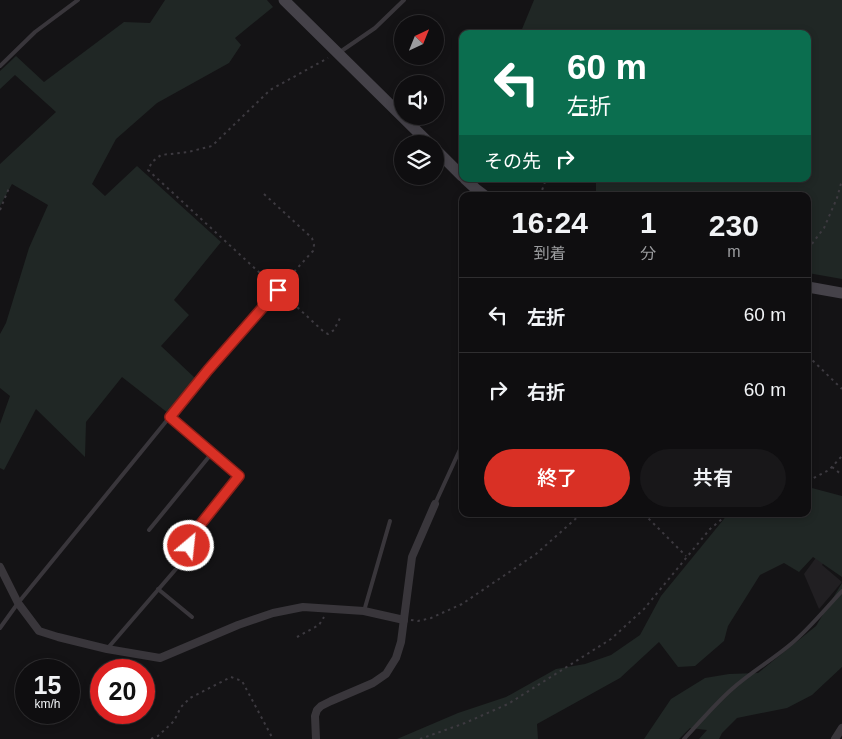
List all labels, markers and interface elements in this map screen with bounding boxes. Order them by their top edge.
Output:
north arrow [394,15,444,65]
map controls [394,15,444,185]
text: 60 m [567,47,647,86]
icon: left [484,50,549,115]
button: sound [394,75,444,125]
text: 左折 [567,94,611,119]
button: layers [394,135,444,185]
icon: right [551,145,579,173]
text: その先 [484,151,541,172]
text: 16:24 [511,206,588,239]
text: 1 [640,206,657,239]
text: 230 [709,209,759,242]
text: m [727,243,740,260]
text: 到着 [533,245,566,262]
text: 分 [640,245,656,262]
pin [257,269,299,311]
icon: arrive [264,276,292,304]
icon: left [484,301,512,329]
text: 60 m [744,304,786,325]
text: 左折 [527,307,565,328]
icon: right [484,376,512,404]
text: 60 m [744,379,786,400]
text: 右折 [527,382,565,403]
button: 終了 [484,449,630,507]
button: 共有 [640,449,786,507]
position arrow [162,519,214,571]
speed limit sign: 20 [90,659,155,724]
text: 15 [34,671,61,699]
text: km/h [34,697,61,711]

